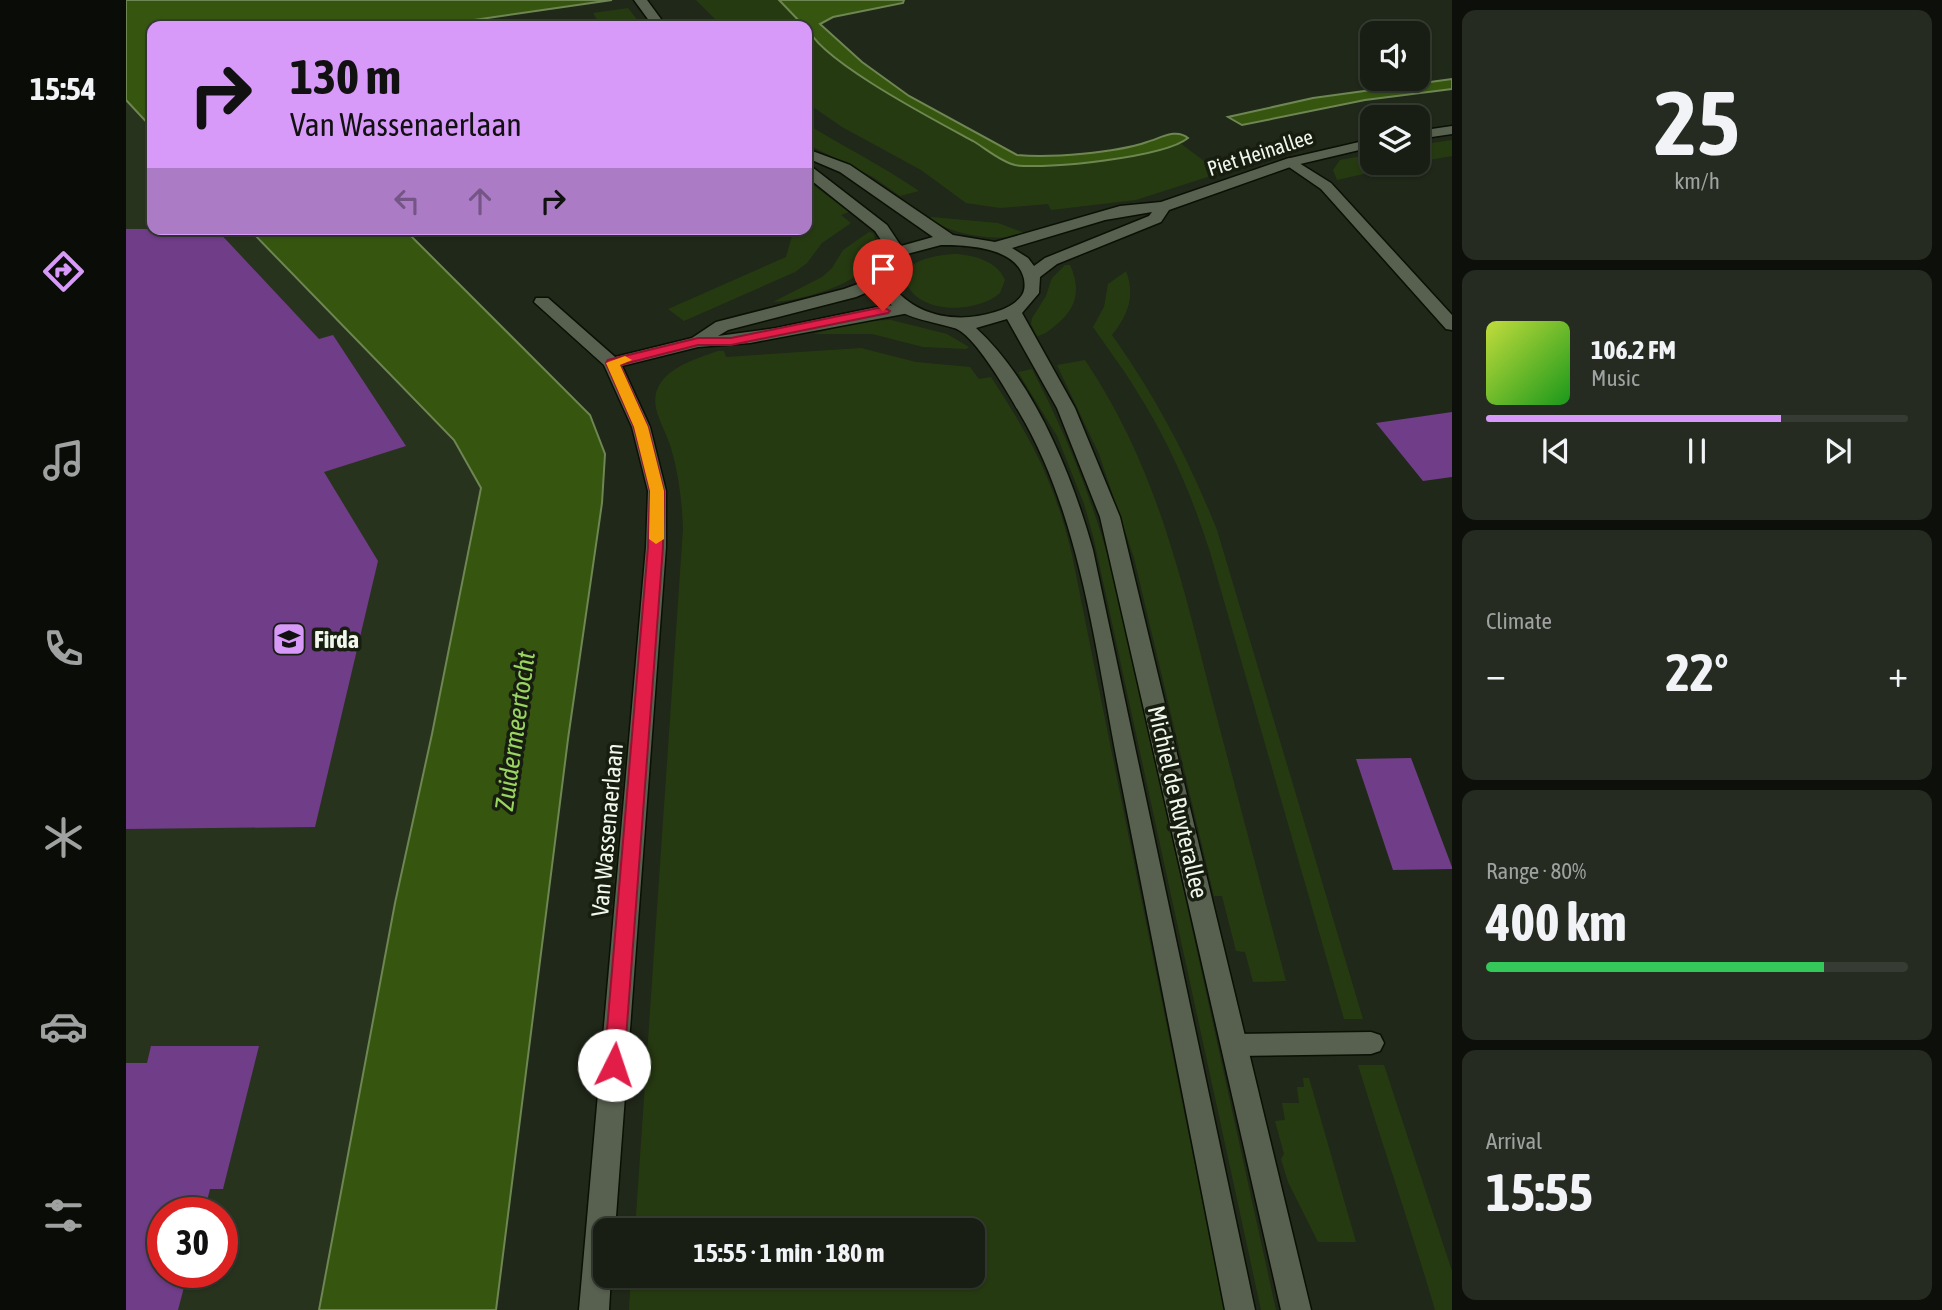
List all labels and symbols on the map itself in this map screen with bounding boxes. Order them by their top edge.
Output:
street label: Piet Heinallee [1204,124,1316,180]
pin [853,239,913,311]
school or university icon: Firda [270,620,308,658]
place label: Firda [314,626,359,653]
water label: Zuidermeertocht [489,649,541,813]
street label: Michiel de Ruyterallee [1143,703,1213,901]
street label: Van Wassenaerlaan [586,742,628,918]
position arrow [577,1028,651,1102]
speed limit sign: 30 [147,1197,238,1288]

